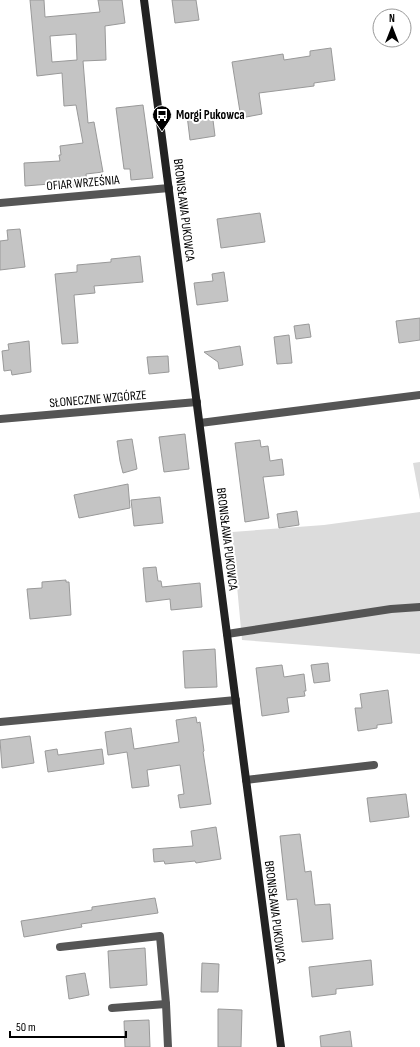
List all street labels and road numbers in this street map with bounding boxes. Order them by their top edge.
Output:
street label: BRONISŁAWA PUKOWCA [170,158,198,263]
street label: OFIAR WRZEŚNIA [46,172,121,194]
street label: SŁONECZNE WZGÓRZE [49,387,147,411]
street label: BRONISŁAWA PUKOWCA [213,487,241,592]
street label: BRONISŁAWA PUKOWCA [261,860,289,965]

